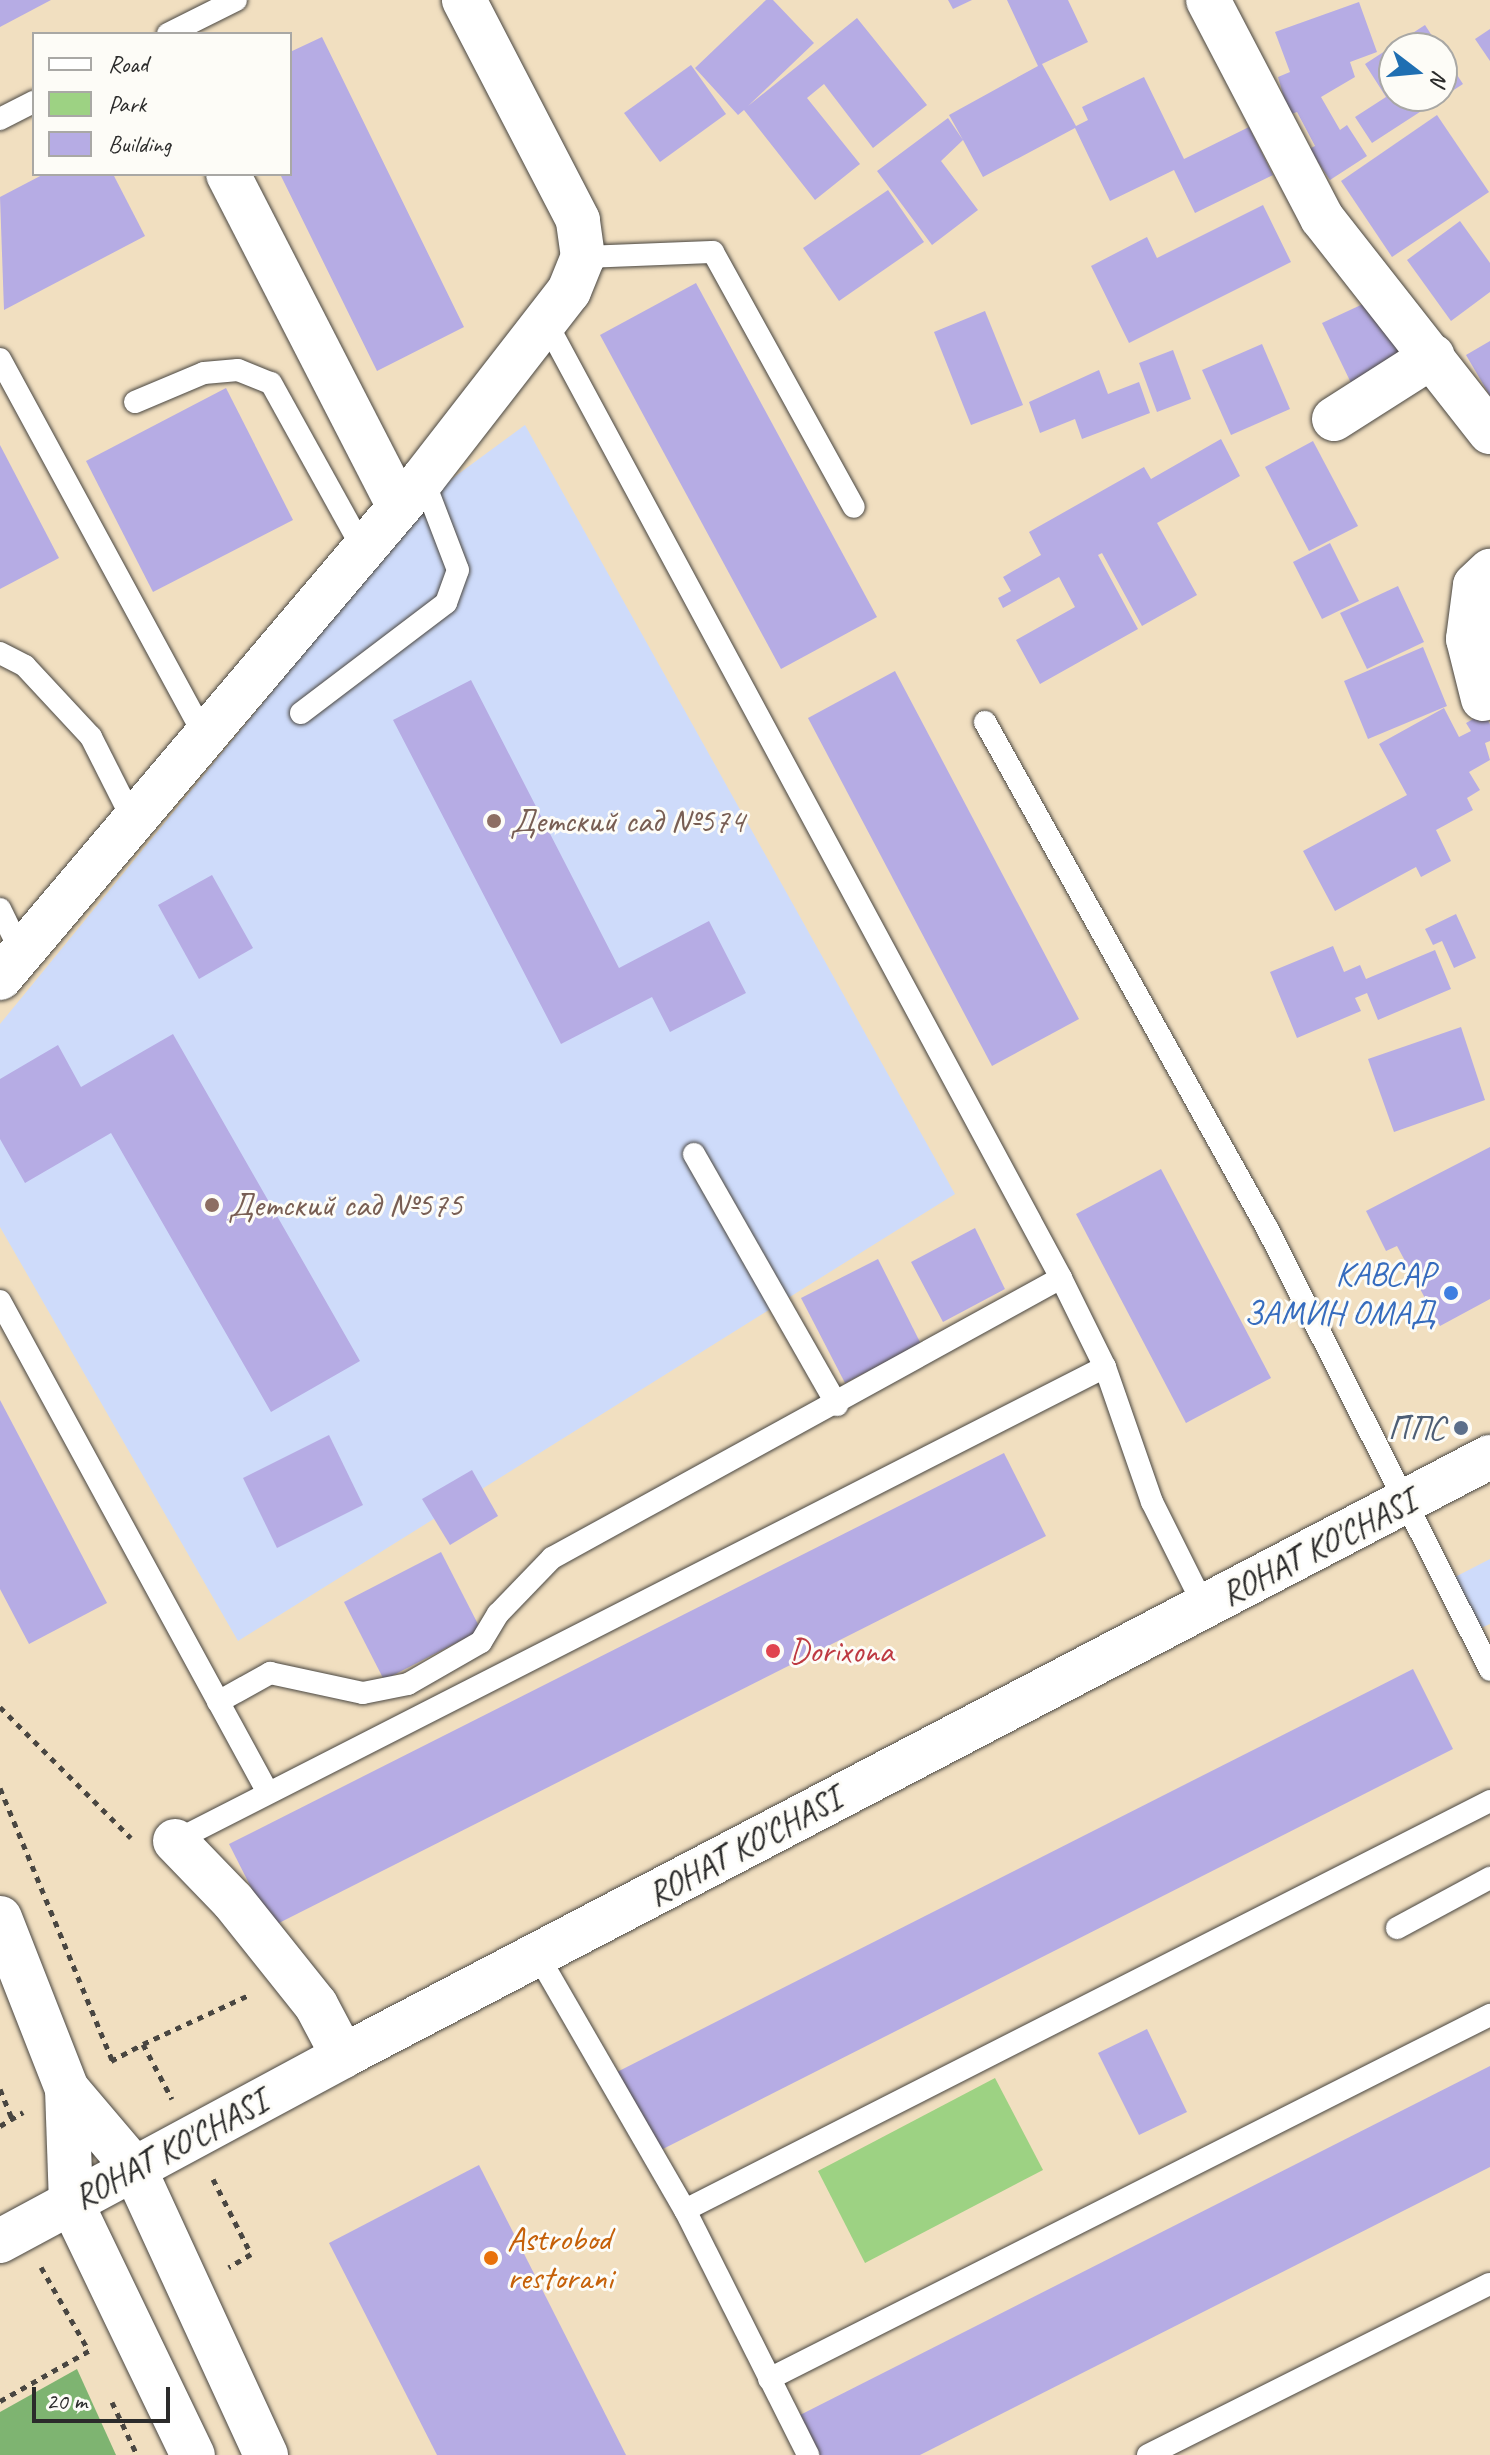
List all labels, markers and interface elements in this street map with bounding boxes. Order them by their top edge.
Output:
legend [32,32,292,176]
north arrow [1378,32,1458,112]
text: Road [108,49,148,79]
text: N [1424,68,1454,88]
text: Park [108,89,146,119]
text: Building [108,129,171,159]
place label: Детский сад №574 [510,801,745,841]
marker: Детский сад №574 [485,812,503,830]
place label: Детский сад №575 [228,1185,463,1225]
marker: Детский сад №575 [203,1196,221,1214]
place label: КАВСАР ЗАМИН ОМАД [1244,1253,1435,1332]
marker: КАВСАР ЗАМИН ОМАД [1442,1284,1460,1302]
place label: ППС [1388,1408,1445,1448]
marker: ППС [1452,1419,1470,1437]
street label: ROHAT KO'CHASI [1214,1480,1422,1614]
place label: Dorixona [789,1631,893,1671]
marker: Dorixona [764,1642,782,1660]
street label: ROHAT KO'CHASI [640,1778,848,1914]
street label: ROHAT KO'CHASI [66,2081,274,2217]
place label: Astrobod restorani [507,2218,613,2298]
marker: Astrobod restorani [482,2249,500,2267]
scale bar [36,2371,174,2421]
text: 20 m [46,2386,87,2416]

